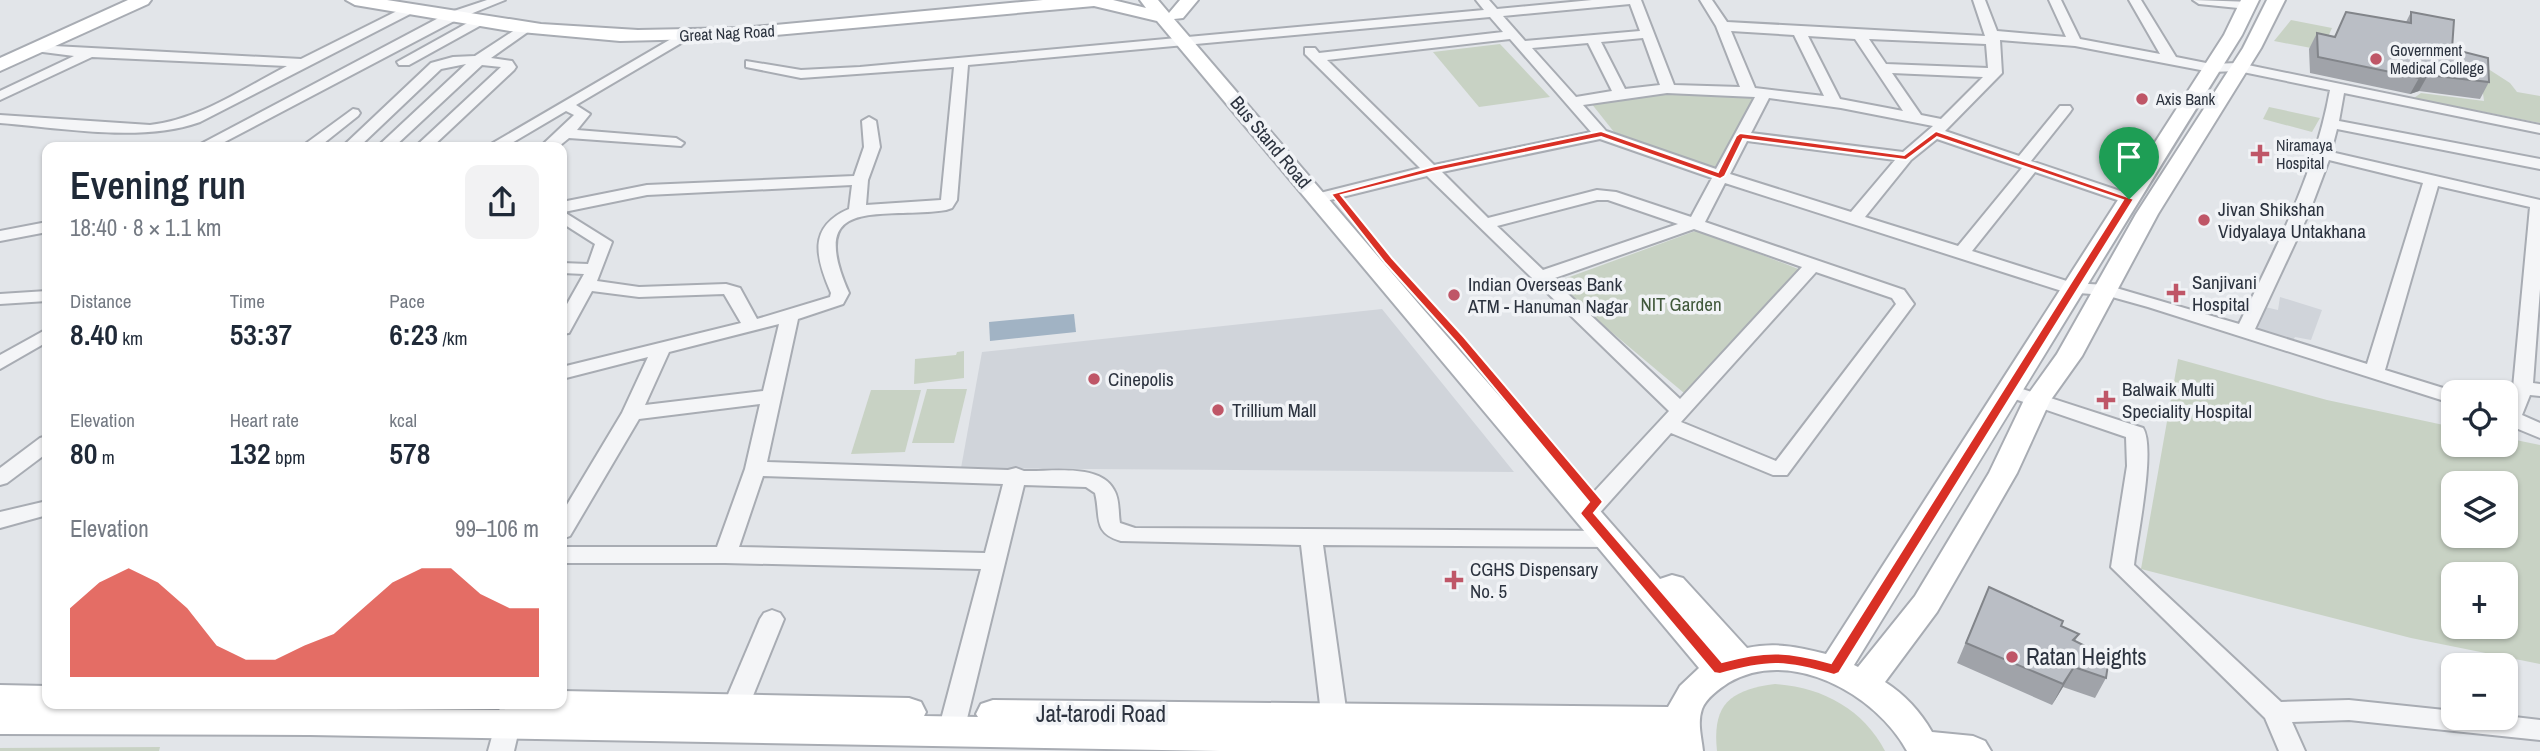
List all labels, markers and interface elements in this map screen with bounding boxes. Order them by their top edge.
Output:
street label: Great Nag Road [679,20,775,46]
place label: Government Medical College [2390,39,2484,79]
marker: Government Medical College [2368,51,2384,67]
place label: Axis Bank [2155,88,2216,110]
street label: Bus Stand Road [1225,90,1317,194]
marker: Axis Bank [2134,91,2150,107]
pin [2099,127,2159,199]
place label: Niramaya Hospital [2276,134,2334,174]
icon: arrive [2110,138,2148,176]
marker: Niramaya Hospital [2250,144,2270,164]
text: Evening run [70,160,246,211]
button: share [465,165,539,239]
place label: Jivan Shikshan Vidyalaya Untakhana [2218,196,2366,244]
text: 18:40 · 8 × 1.1 km [70,212,222,243]
marker: Jivan Shikshan Vidyalaya Untakhana [2196,212,2212,228]
place label: Sanjivani Hospital [2192,269,2257,317]
place label: Indian Overseas Bank ATM - Hanuman Nagar [1467,271,1629,319]
marker: Sanjivani Hospital [2166,283,2186,303]
marker: Indian Overseas Bank ATM - Hanuman Nagar [1446,287,1462,303]
text: Distance [70,288,131,314]
text: Time [230,288,265,314]
text: Pace [389,288,425,314]
park label: NIT Garden [1640,291,1722,317]
text: 8.40 [70,314,118,354]
text: 53:37 [230,314,292,354]
text: 6:23 [389,314,438,354]
text: km [118,325,143,351]
text: /km [438,325,468,351]
place label: Cinepolis [1108,366,1174,392]
marker: Cinepolis [1086,371,1102,387]
place label: Balwaik Multi Speciality Hospital [2122,376,2252,424]
map controls [2441,380,2518,730]
button: locate [2441,380,2518,457]
marker: Balwaik Multi Speciality Hospital [2096,390,2116,410]
place label: Trillium Mall [1232,397,1316,423]
marker: Trillium Mall [1210,402,1226,418]
text: Elevation [70,407,135,433]
text: Heart rate [230,407,299,433]
text: kcal [389,407,417,433]
text: 80 [70,433,97,473]
text: 132 [230,433,271,473]
text: 578 [389,433,430,473]
text: m [97,444,115,470]
text: bpm [271,444,305,470]
button: layers [2441,471,2518,548]
text: Elevation [70,513,149,544]
text: 99–106 m [455,513,539,544]
place label: CGHS Dispensary No. 5 [1470,556,1598,604]
button: + [2441,562,2518,639]
marker: CGHS Dispensary No. 5 [1444,570,1464,590]
place label: Ratan Heights [2026,641,2147,672]
marker: Ratan Heights [2004,649,2020,665]
button: − [2441,653,2518,730]
street label: Jat-tarodi Road [1036,698,1166,729]

